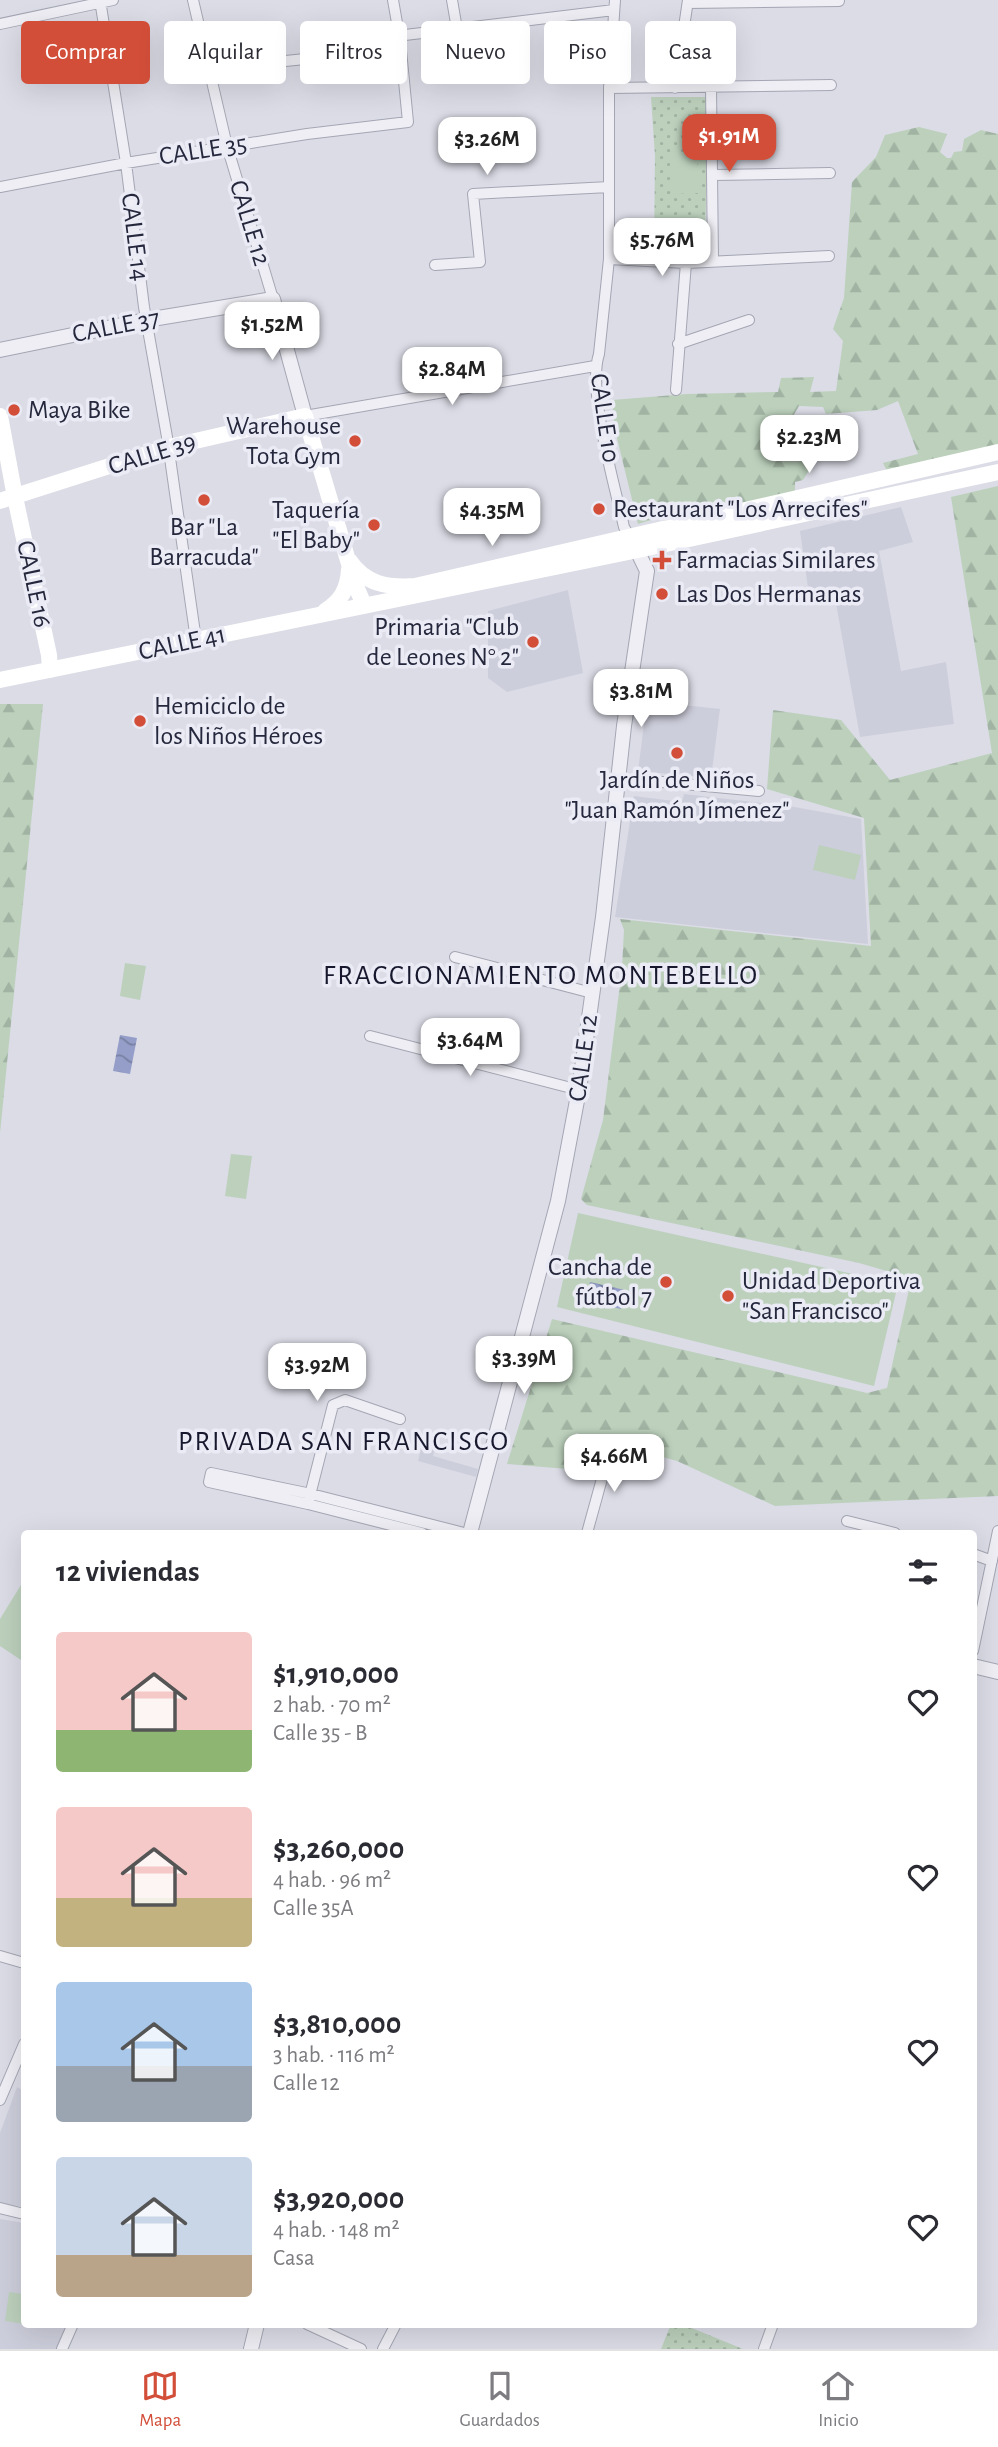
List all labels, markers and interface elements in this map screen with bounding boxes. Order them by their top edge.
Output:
chip: Comprar [21,21,150,84]
chip: Alquilar [164,21,286,84]
chip: Filtros [300,21,407,84]
chip: Nuevo [421,21,530,84]
chip: Piso [544,21,631,84]
chip: Casa [645,21,736,84]
pin: $1.91M [672,114,786,174]
pin: $3.26M [430,118,544,177]
text: $1.91M [698,125,760,148]
text: $3.26M [454,128,520,151]
street label: CALLE 35 [157,130,249,170]
street label: CALLE 12 [225,177,275,269]
street label: CALLE 14 [117,192,153,282]
pin: $5.76M [605,218,719,278]
text: $5.76M [630,229,694,252]
pin: $1.52M [215,302,329,362]
street label: CALLE 37 [70,305,162,347]
text: $1.52M [241,313,304,336]
pin: $2.84M [395,348,509,407]
text: $2.84M [418,358,486,381]
street label: CALLE 10 [586,372,624,464]
place label: Maya Bike [28,397,131,423]
marker: Maya Bike [6,402,22,418]
place label: Warehouse Tota Gym [226,413,341,469]
pin: $2.23M [752,416,866,475]
text: $2.23M [776,426,842,449]
street label: CALLE 39 [105,428,199,480]
marker: Warehouse Tota Gym [347,433,363,449]
pin: $4.35M [435,489,549,548]
marker: Bar "La Barracuda" [196,492,212,508]
place label: Restaurant "Los Arrecifes" [613,496,868,522]
place label: Taquería "El Baby" [272,497,360,553]
text: $4.35M [459,499,525,522]
marker: Restaurant "Los Arrecifes" [591,501,607,517]
place label: Bar "La Barracuda" [149,514,259,570]
marker: Taquería "El Baby" [366,517,382,533]
street label: CALLE 16 [12,538,56,630]
place label: Farmacias Similares [676,547,876,573]
marker: Farmacias Similares [654,552,670,568]
place label: Las Dos Hermanas [676,581,861,607]
marker: Las Dos Hermanas [654,586,670,602]
place label: Primaria "Club de Leones N° 2" [366,614,519,670]
street label: CALLE 41 [136,621,228,665]
marker: Primaria "Club de Leones N° 2" [525,634,541,650]
pin: $3.81M [584,670,698,729]
text: $3.81M [609,680,673,703]
place label: Hemiciclo de los Niños Héroes [154,693,323,749]
marker: Hemiciclo de los Niños Héroes [132,713,148,729]
marker: Jardín de Niños "Juan Ramón Jímenez" [669,745,685,761]
place label: Jardín de Niños "Juan Ramón Jímenez" [564,767,790,823]
district label: FRACCIONAMIENTO MONTEBELLO [323,962,759,990]
street label: CALLE 12 [564,1013,602,1103]
pin: $3.64M [413,1018,527,1078]
text: $3.64M [437,1029,503,1052]
place label: Cancha de fútbol 7 [548,1254,652,1310]
place label: Unidad Deportiva "San Francisco" [742,1268,921,1324]
marker: Cancha de fútbol 7 [658,1274,674,1290]
marker: Unidad Deportiva "San Francisco" [720,1288,736,1304]
pin: $3.39M [467,1336,581,1396]
pin: $3.92M [260,1344,374,1403]
text: $3.39M [492,1347,556,1370]
text: $3.92M [284,1354,350,1377]
district label: PRIVADA SAN FRANCISCO [178,1428,510,1456]
pin: $4.66M [557,1434,671,1494]
text: $4.66M [580,1445,648,1468]
icon: filters [904,1553,942,1591]
text: 12 viviendas [56,1557,200,1587]
text: $1,910,000 [273,1659,399,1689]
icon: home [112,1660,196,1744]
icon: heart [904,1683,942,1721]
text: 2 hab. · 70 m² [273,1694,391,1717]
text: Calle 35 - B [273,1722,367,1745]
text: $3,260,000 [273,1834,404,1864]
icon: home [112,1835,196,1919]
icon: heart [904,1858,942,1896]
text: 4 hab. · 96 m² [273,1869,391,1892]
text: Calle 35A [273,1897,354,1920]
text: $3,810,000 [273,2009,401,2039]
icon: home [112,2010,196,2094]
icon: heart [904,2033,942,2071]
text: 3 hab. · 116 m² [273,2044,395,2067]
text: Calle 12 [273,2072,340,2095]
text: $3,920,000 [273,2184,404,2214]
icon: home [112,2185,196,2269]
icon: heart [904,2208,942,2246]
text: 4 hab. · 148 m² [273,2219,399,2242]
text: Casa [273,2247,315,2270]
tab: Mapa [139,2367,181,2432]
tab: Guardados [460,2367,540,2432]
tab: Inicio [818,2367,859,2432]

